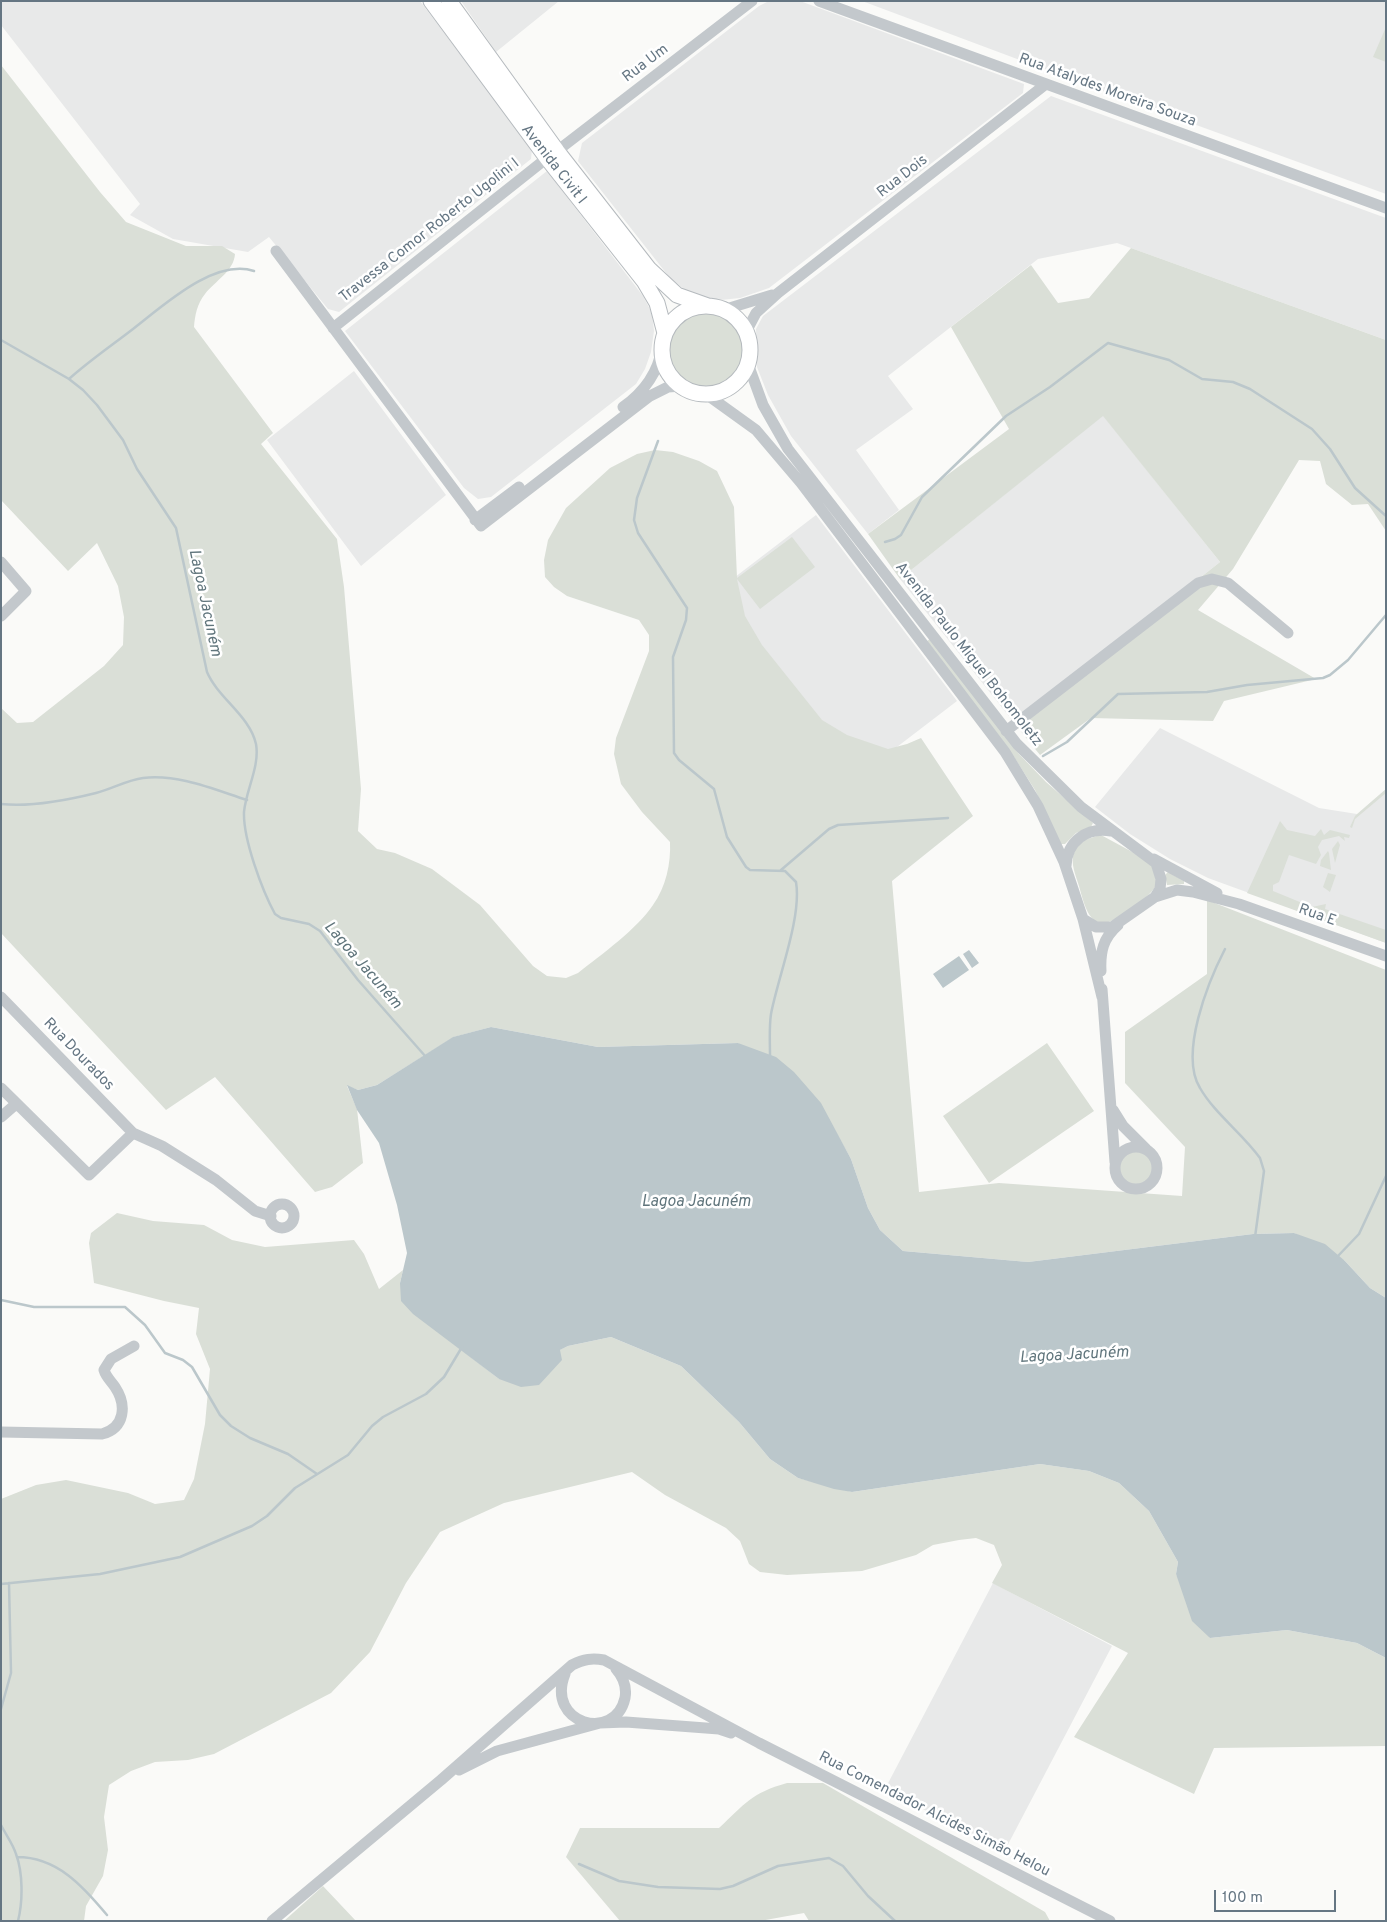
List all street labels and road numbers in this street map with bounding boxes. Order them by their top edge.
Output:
street label: Rua Um [620,41,672,87]
street label: Rua Atalydes Moreira Souza [1016,50,1198,132]
street label: Avenida Civit I [516,122,590,208]
street label: Rua Dois [874,152,932,202]
street label: Travessa Comor Roberto Ugolini I [336,155,524,307]
street label: Avenida Paulo Miguel Bohomoletz [891,559,1045,751]
street label: Rua E [1296,901,1338,931]
street label: Rua Dourados [39,1015,117,1095]
street label: Rua Comendador Alcides Simão Helou [815,1749,1053,1881]

